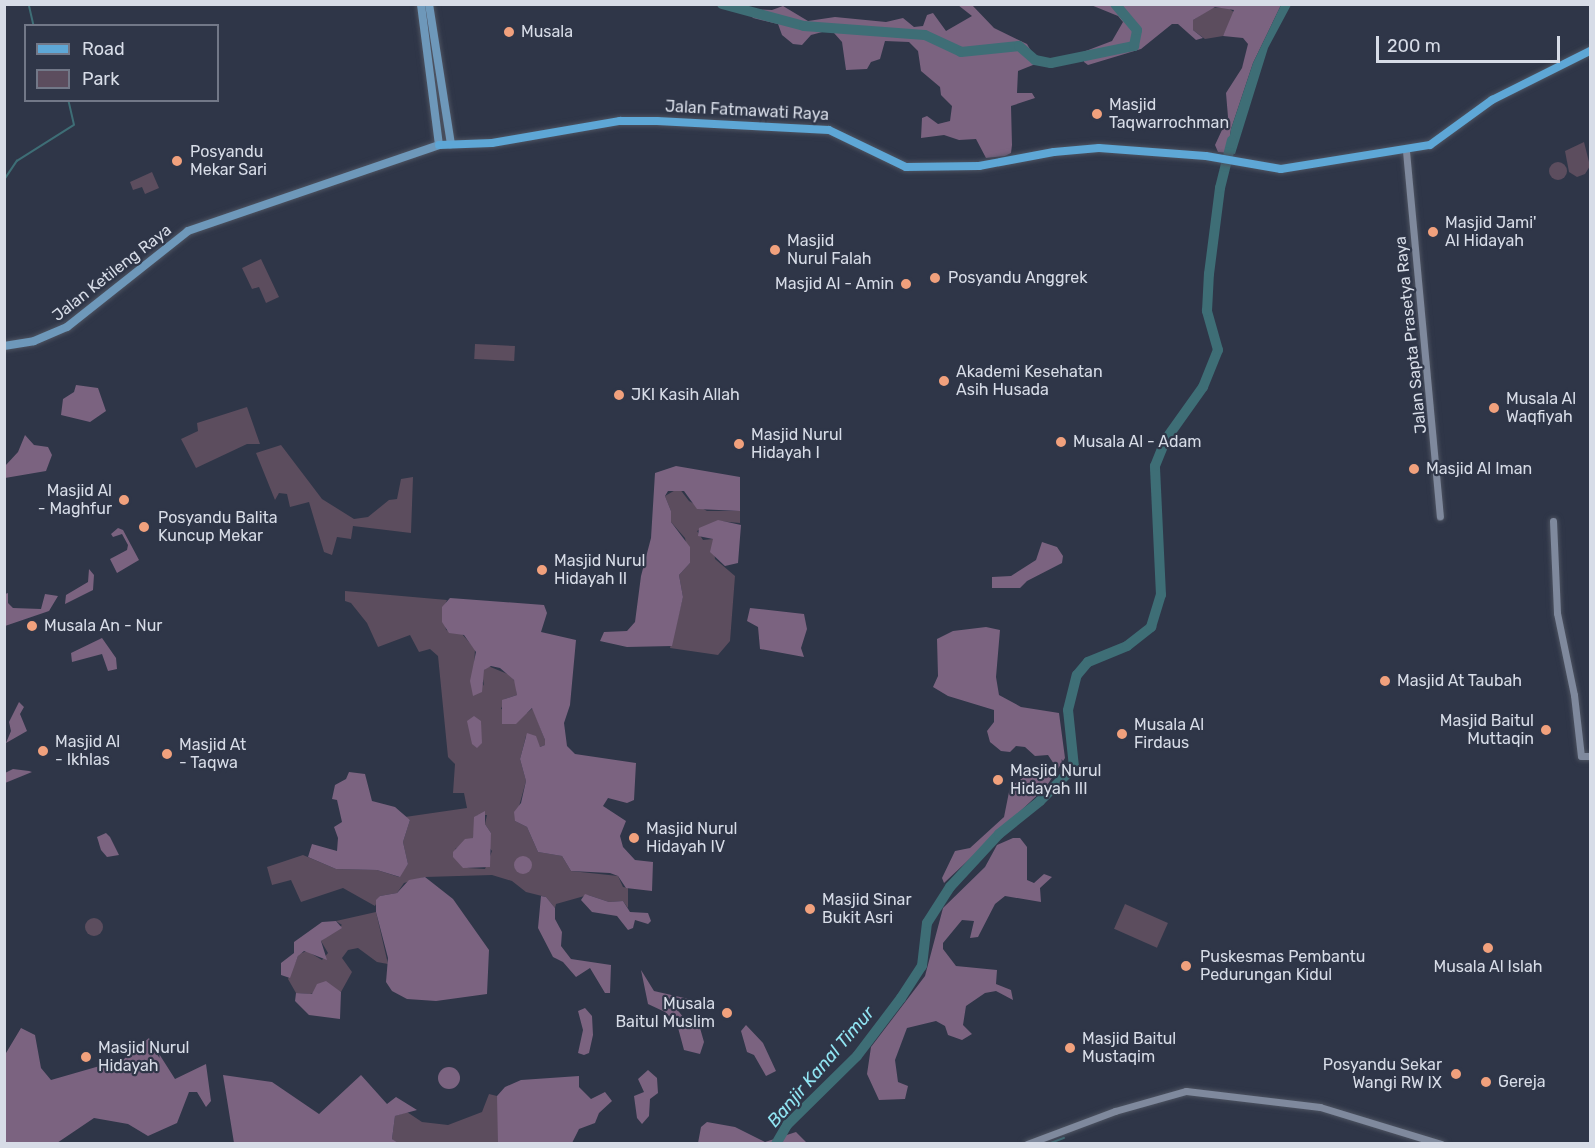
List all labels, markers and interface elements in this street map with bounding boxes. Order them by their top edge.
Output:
place label: Musala [521,22,573,42]
legend [24,24,219,102]
scale bar [1379,24,1564,62]
marker: Musala [502,25,516,39]
text: 200 m [1387,35,1441,57]
text: Road [82,38,125,60]
text: Park [82,68,119,90]
place label: Masjid Taqwarrochman [1109,95,1229,133]
street label: Jalan Fatmawati Raya [665,97,829,125]
marker: Masjid Taqwarrochman [1090,107,1104,121]
place label: Posyandu Mekar Sari [190,142,267,180]
marker: Posyandu Mekar Sari [168,152,186,170]
place label: Masjid Jami' Al Hidayah [1445,213,1537,251]
street label: Jalan Ketileng Raya [49,221,175,325]
marker: Masjid Jami' Al Hidayah [1426,225,1440,239]
place label: Masjid Nurul Falah [787,231,871,269]
street label: Jalan Sapta Prasetya Raya [1391,235,1431,435]
marker: Masjid Nurul Falah [768,243,782,257]
place label: Posyandu Anggrek [948,268,1088,288]
marker: Posyandu Anggrek [926,269,944,287]
place label: Masjid Al - Amin [774,274,894,294]
marker: Masjid Al - Amin [899,277,913,291]
place label: Akademi Kesehatan Asih Husada [956,362,1103,400]
marker: Akademi Kesehatan Asih Husada [937,374,951,388]
place label: JKI Kasih Allah [631,385,740,405]
marker: JKI Kasih Allah [612,388,626,402]
place label: Musala Al Waqfiyah [1506,389,1577,427]
marker: Musala Al Waqfiyah [1487,401,1501,415]
place label: Masjid Nurul Hidayah I [751,425,842,463]
place label: Musala Al - Adam [1073,432,1202,452]
marker: Musala Al - Adam [1054,435,1068,449]
marker: Masjid Nurul Hidayah I [732,437,746,451]
place label: Masjid Al Iman [1426,459,1533,479]
marker: Masjid Al Iman [1407,462,1421,476]
place label: Masjid Al - Maghfur [38,481,112,519]
marker: Masjid Al - Maghfur [117,493,131,507]
place label: Posyandu Balita Kuncup Mekar [158,508,278,546]
marker: Posyandu Balita Kuncup Mekar [135,518,153,536]
place label: Masjid Nurul Hidayah II [554,551,645,589]
marker: Masjid Nurul Hidayah II [535,563,549,577]
place label: Musala An - Nur [44,616,163,636]
marker: Musala An - Nur [25,619,39,633]
place label: Masjid At Taubah [1397,671,1523,691]
marker: Masjid At Taubah [1378,674,1392,688]
place label: Masjid Baitul Muttaqin [1440,711,1534,749]
place label: Musala Al Firdaus [1134,715,1205,753]
marker: Masjid Baitul Muttaqin [1539,723,1553,737]
marker: Musala Al Firdaus [1115,727,1129,741]
place label: Masjid Al - Ikhlas [55,732,121,770]
place label: Masjid At - Taqwa [179,735,247,773]
marker: Masjid Al - Ikhlas [36,744,50,758]
marker: Masjid At - Taqwa [160,747,174,761]
place label: Masjid Nurul Hidayah III [1010,761,1101,799]
marker: Masjid Nurul Hidayah III [991,773,1005,787]
place label: Masjid Nurul Hidayah IV [646,819,737,857]
marker: Masjid Nurul Hidayah IV [627,831,641,845]
place label: Masjid Sinar Bukit Asri [822,890,912,928]
marker: Masjid Sinar Bukit Asri [803,902,817,916]
marker: Musala Al Islah [1481,941,1495,955]
place label: Puskesmas Pembantu Pedurungan Kidul [1200,947,1365,985]
marker: Puskesmas Pembantu Pedurungan Kidul [1177,957,1195,975]
place label: Musala Al Islah [1433,957,1543,977]
place label: Musala Baitul Muslim [615,994,715,1032]
water label: Banjir Kanal Timur [762,1002,880,1132]
marker: Musala Baitul Muslim [720,1006,734,1020]
place label: Masjid Baitul Mustaqim [1082,1029,1176,1067]
place label: Masjid Nurul Hidayah [98,1038,189,1076]
marker: Masjid Baitul Mustaqim [1063,1041,1077,1055]
marker: Masjid Nurul Hidayah [79,1050,93,1064]
place label: Posyandu Sekar Wangi RW IX [1323,1055,1442,1093]
marker: Posyandu Sekar Wangi RW IX [1447,1065,1465,1083]
place label: Gereja [1498,1072,1546,1092]
marker: Gereja [1479,1075,1493,1089]

